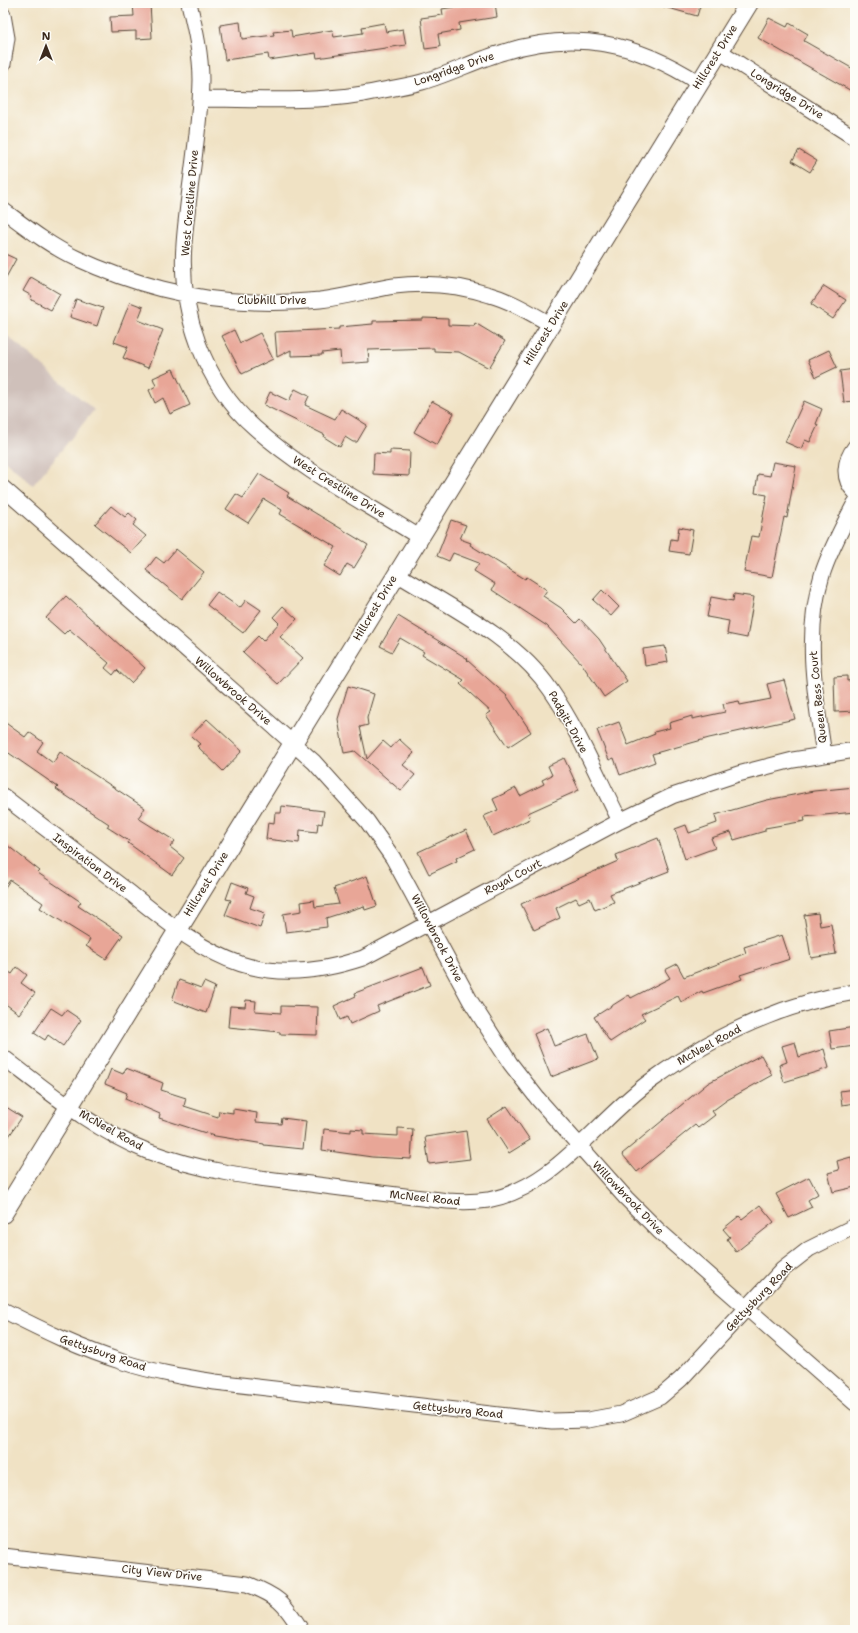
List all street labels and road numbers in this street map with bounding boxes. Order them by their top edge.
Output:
street label: Hillcrest Drive [689,22,741,92]
street label: Longridge Drive [412,48,496,90]
street label: Longridge Drive [747,65,827,123]
street label: West Crestline Drive [178,149,202,257]
street label: Clubhill Drive [237,293,307,308]
street label: Hillcrest Drive [520,298,572,368]
street label: West Crestline Drive [290,452,388,522]
street label: Hillcrest Drive [349,572,401,644]
street label: Queen Bess Court [806,650,830,744]
street label: Willowbrook Drive [191,653,275,729]
street label: Padgitt Drive [545,688,591,756]
street label: Inspiration Drive [50,830,130,896]
street label: Hillcrest Drive [180,849,232,919]
street label: Royal Court [482,855,545,898]
street label: Willowbrook Drive [408,891,466,985]
street label: McNeel Road [674,1021,744,1069]
street label: McNeel Road [76,1106,146,1154]
street label: Willowbrook Drive [589,1158,667,1238]
street label: McNeel Road [389,1187,461,1209]
street label: Gettysburg Road [722,1259,796,1335]
street label: Gettysburg Road [58,1331,148,1375]
street label: Gettysburg Road [412,1398,504,1422]
street label: City View Drive [121,1561,203,1585]

